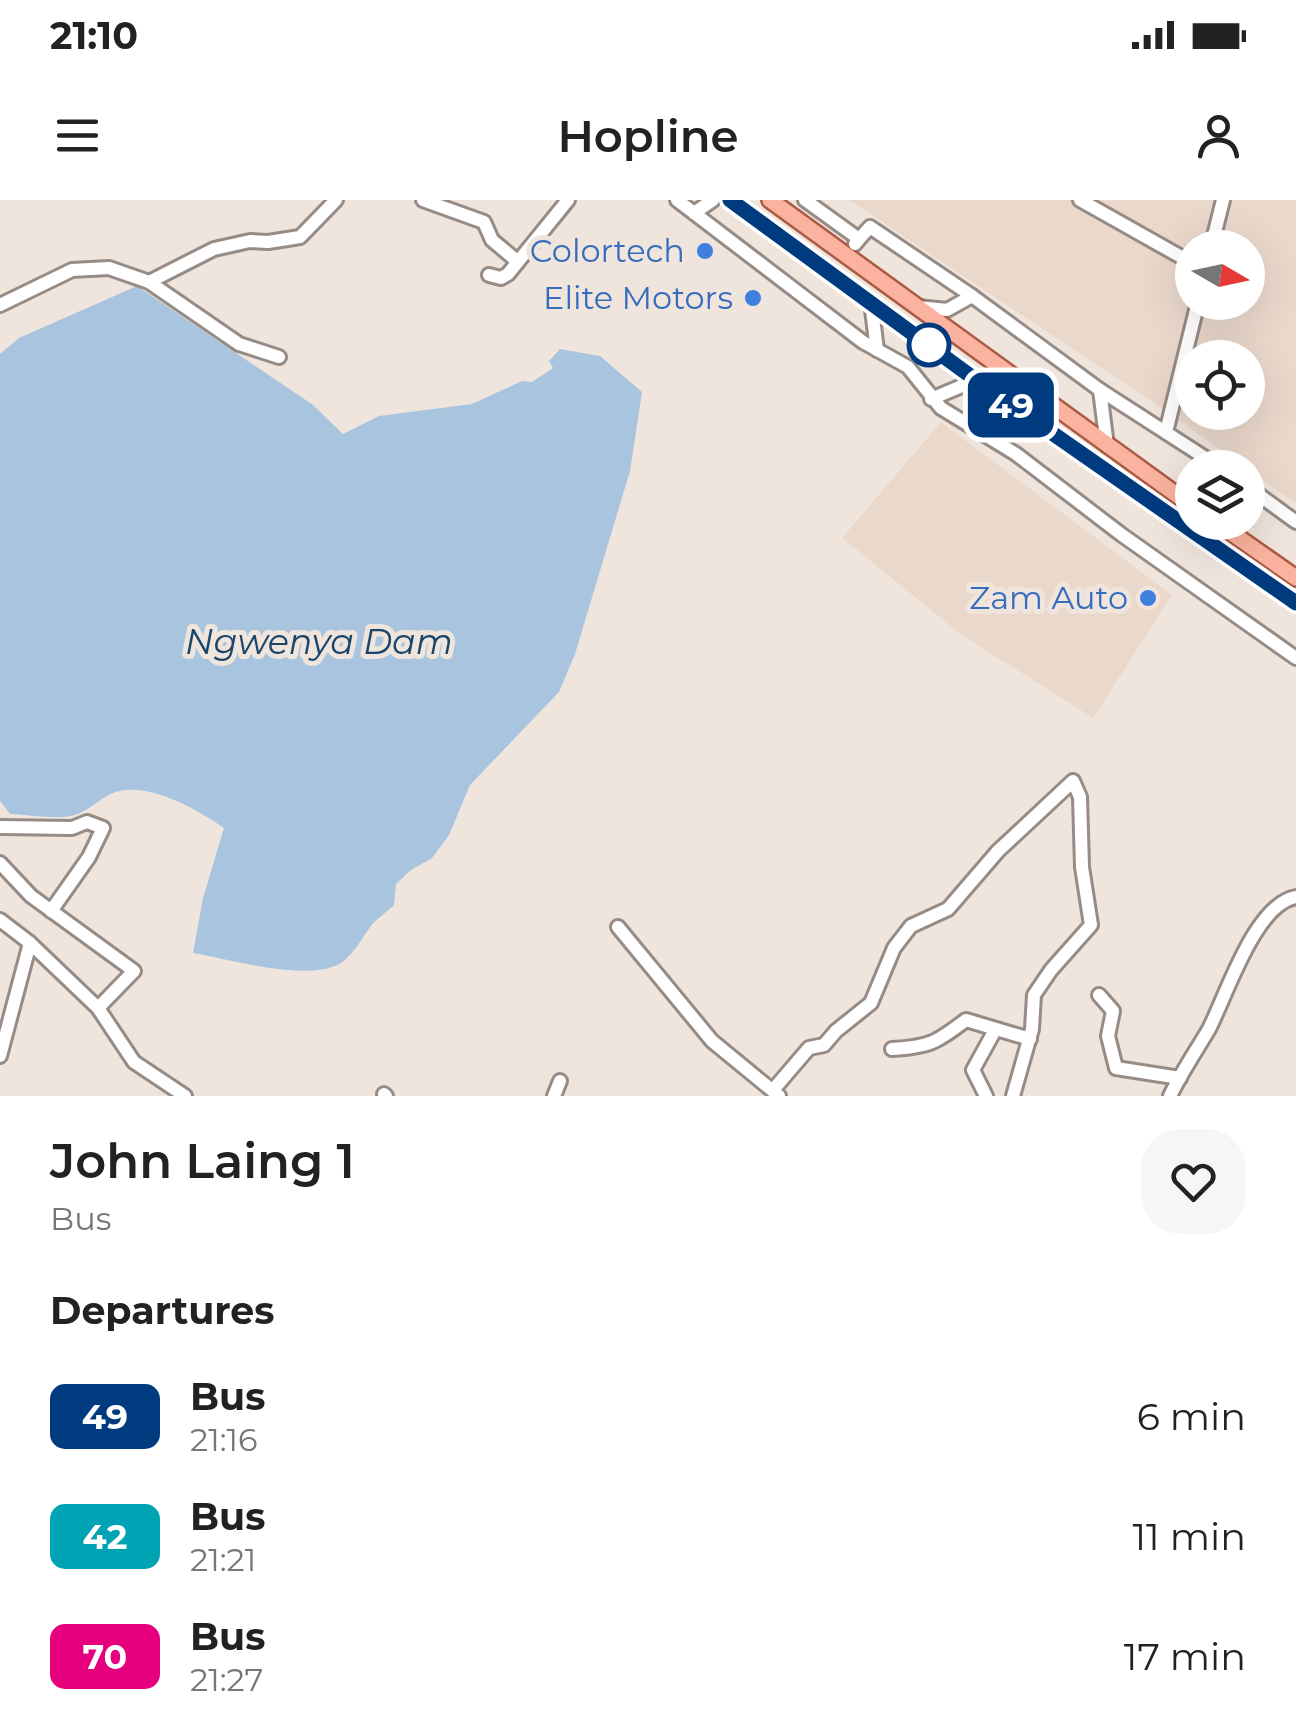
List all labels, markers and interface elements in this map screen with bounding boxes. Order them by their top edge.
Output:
text: 21:10 [50,12,138,59]
icon: menu [50,108,105,163]
text: Hopline [557,108,739,163]
icon: person [1191,108,1246,163]
north arrow [1175,230,1265,320]
map controls [1175,230,1265,540]
place label: Colortech [530,231,685,270]
marker: Colortech [694,240,716,262]
place label: Elite Motors [543,278,733,317]
marker: Elite Motors [742,287,764,309]
unlabelled marker [908,324,950,366]
button: locate [1175,340,1265,430]
line badge: 49 [966,372,1056,438]
text: 49 [988,384,1034,427]
button: layers [1175,450,1265,540]
place label: Zam Auto [969,578,1128,617]
marker: Zam Auto [1137,587,1159,609]
water label: Ngwenya Dam [185,620,453,663]
button: heart [1141,1129,1246,1234]
text: John Laing 1 [50,1132,355,1190]
text: Bus [50,1199,111,1238]
text: Departures [50,1287,274,1334]
text: Bus [190,1373,265,1420]
text: 6 min [1137,1393,1246,1440]
text: 49 [82,1395,128,1438]
text: 21:16 [190,1420,258,1459]
text: Bus [190,1493,265,1540]
text: 11 min [1132,1513,1246,1560]
text: 42 [83,1515,127,1558]
text: 21:21 [190,1540,256,1579]
text: Bus [190,1613,265,1660]
text: 17 min [1124,1633,1246,1680]
text: 70 [83,1635,127,1678]
text: 21:27 [190,1660,263,1699]

